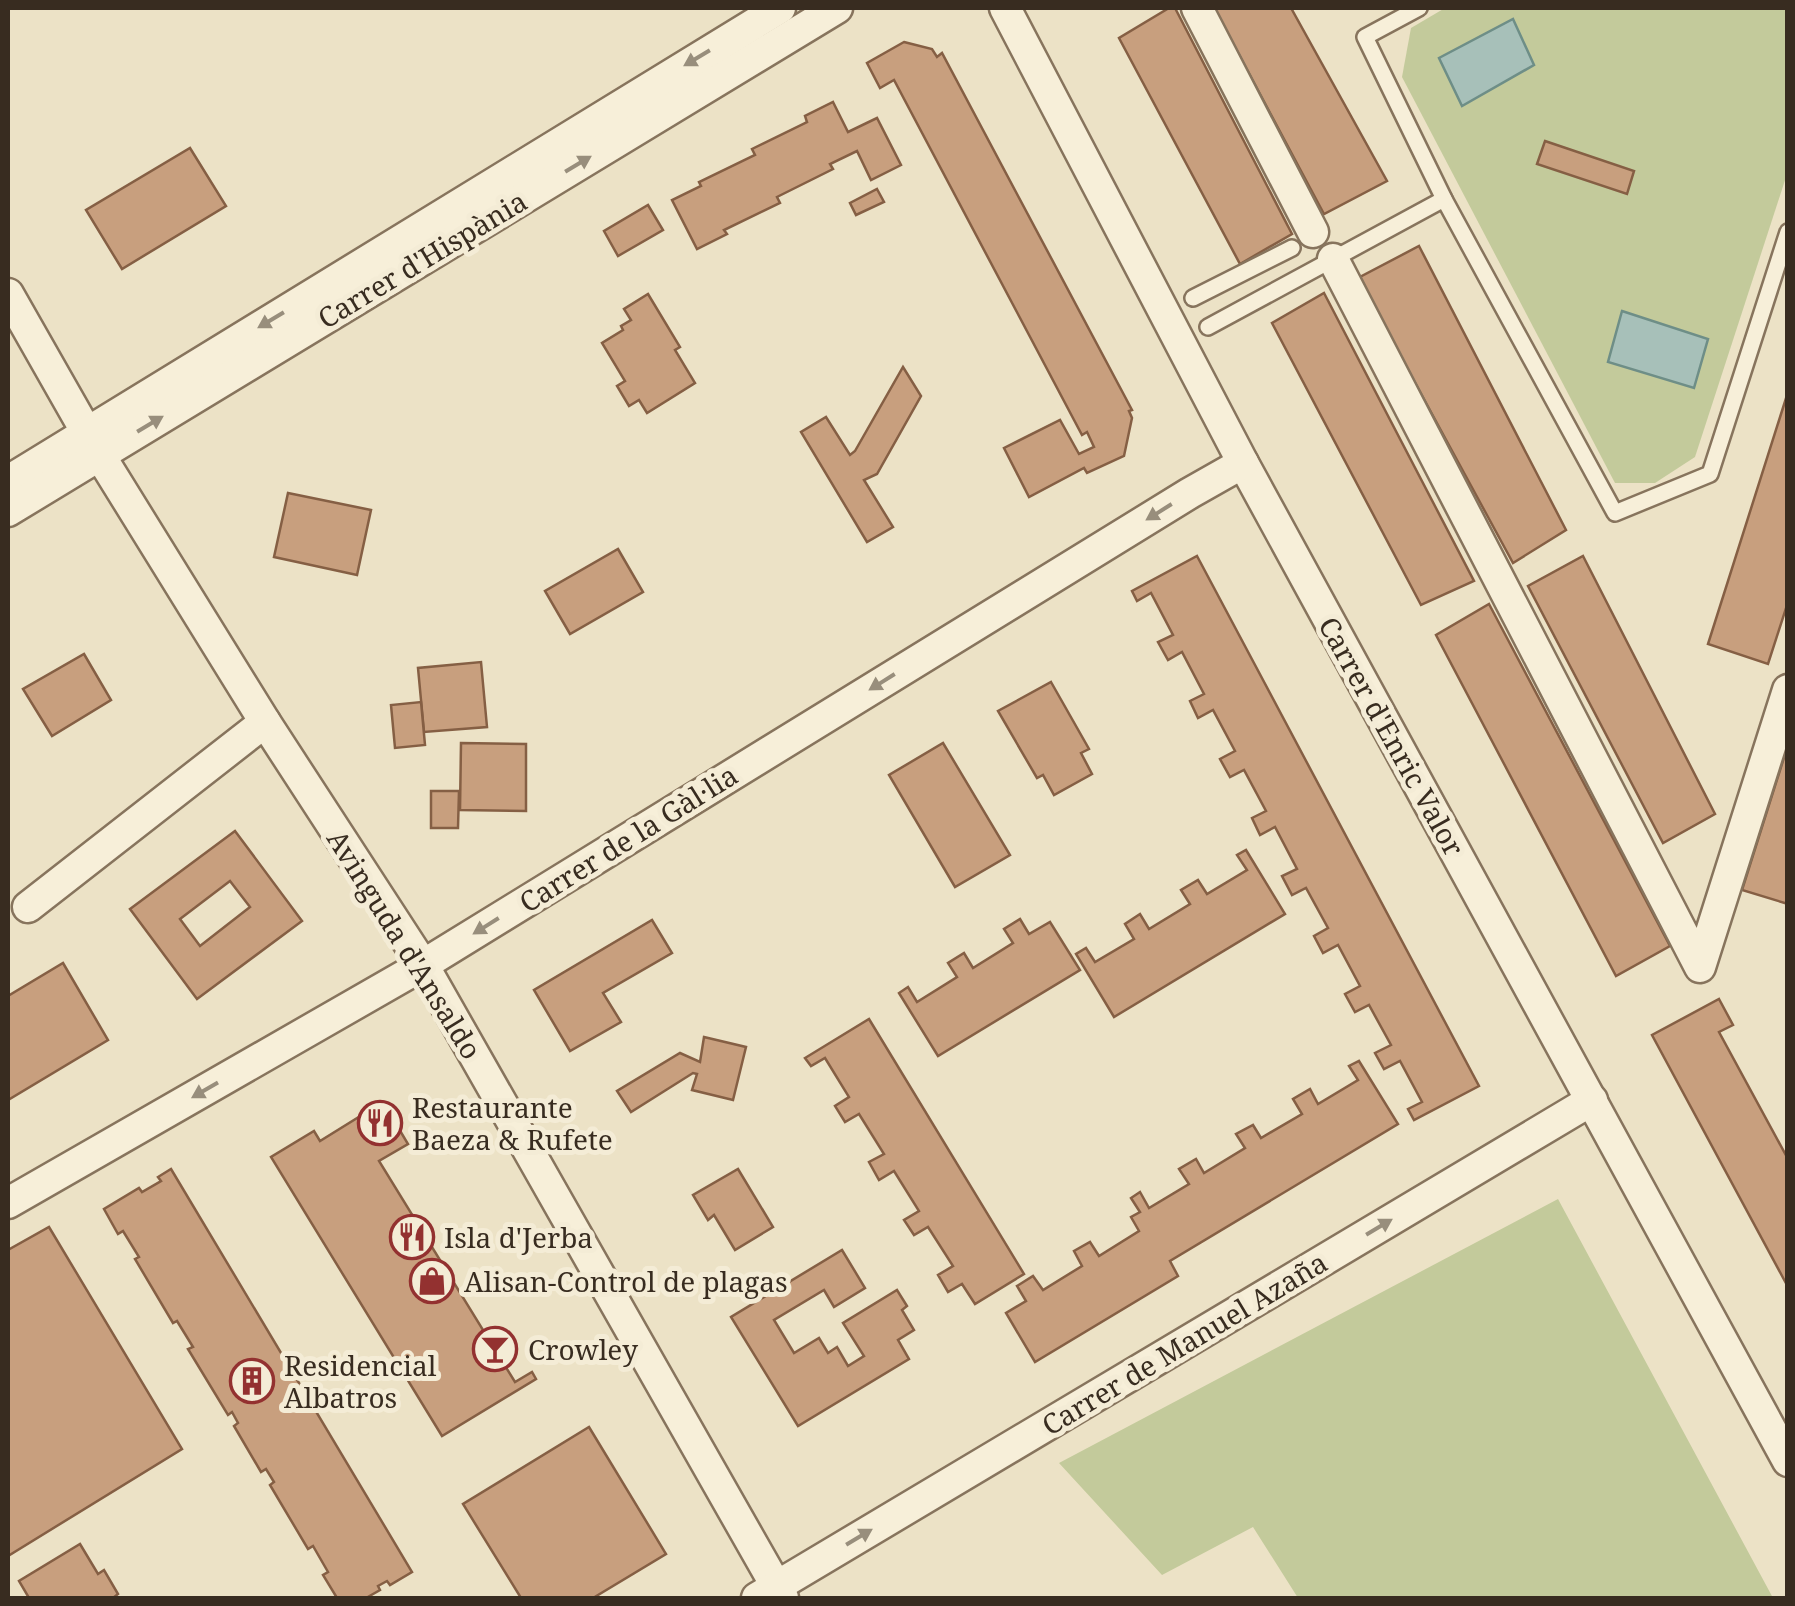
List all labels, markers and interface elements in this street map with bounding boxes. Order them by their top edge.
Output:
one-way arrow [683,49,711,67]
one-way arrow [564,156,592,174]
street label: Carrer d'Hispània [310,182,534,336]
one-way arrow [257,311,285,328]
one-way arrow [136,416,164,433]
one-way arrow [1145,503,1173,520]
street label: Carrer d'Enric Valor [1310,610,1474,862]
one-way arrow [868,673,896,690]
street label: Carrer de la Gàl·lia [512,755,744,921]
street label: Avinguda d'Ansaldo [319,822,491,1066]
one-way arrow [472,917,500,934]
one-way arrow [191,1080,219,1098]
place label: Restaurante Baeza & Rufete [412,1088,613,1158]
restaurant icon: Restaurante Baeza & Rufete [357,1100,403,1146]
restaurant icon: Isla d'Jerba [389,1214,435,1260]
place label: Isla d'Jerba [444,1218,593,1256]
one-way arrow [1365,1219,1393,1236]
street label: Carrer de Manuel Azaña [1034,1243,1334,1443]
shop icon: Alisan-Control de plagas [409,1258,455,1304]
place label: Alisan-Control de plagas [464,1262,788,1300]
bar icon: Crowley [472,1326,518,1372]
place label: Crowley [528,1330,638,1368]
place label: Residencial Albatros [284,1346,437,1416]
building icon: Residencial Albatros [229,1358,275,1404]
one-way arrow [845,1529,873,1546]

